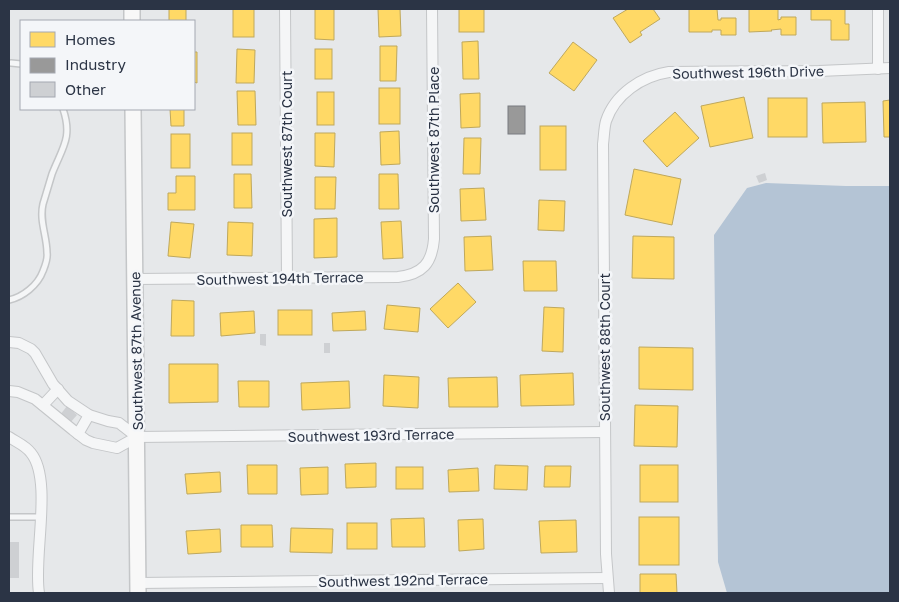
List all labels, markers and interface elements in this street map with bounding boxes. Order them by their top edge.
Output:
legend [20,20,195,110]
text: Homes [65,30,115,48]
text: Industry [65,55,126,73]
street label: Southwest 196th Drive [672,62,824,82]
street label: Southwest 87th Place [425,67,442,213]
street label: Southwest 87th Court [278,70,295,218]
text: Other [65,80,106,98]
street label: Southwest 194th Terrace [196,268,364,288]
street label: Southwest 87th Avenue [126,271,146,431]
street label: Southwest 88th Court [596,273,613,421]
street label: Southwest 193rd Terrace [288,425,454,445]
street label: Southwest 192nd Terrace [318,570,488,590]

